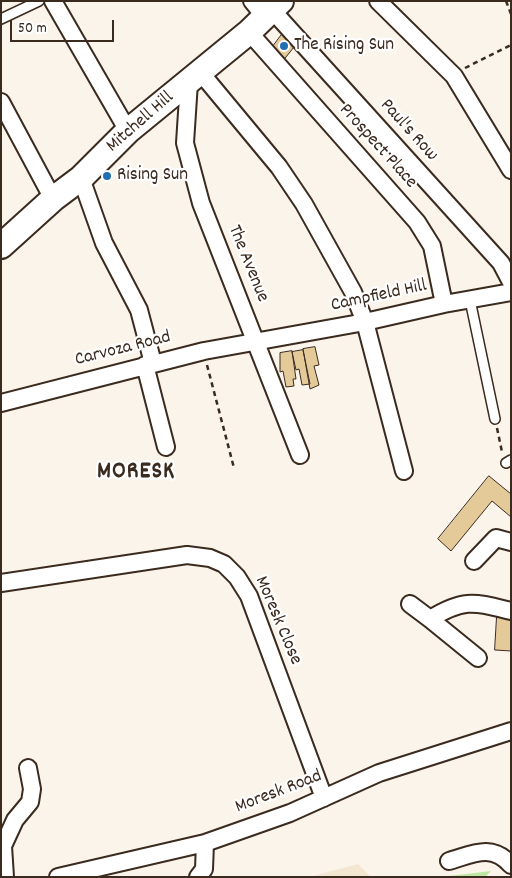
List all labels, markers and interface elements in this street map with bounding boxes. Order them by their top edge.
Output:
scale bar [12,10,116,42]
text: 50 m [18,18,47,40]
place label: The Rising Sun [294,35,394,57]
marker: The Rising Sun [278,40,290,52]
street label: Mitchell Hill [103,88,179,158]
street label: Paul's Row [374,95,442,167]
street label: Prospect Place [333,100,421,194]
place label: Rising Sun [117,165,188,187]
marker: Rising Sun [101,170,113,182]
street label: The Avenue [221,222,273,306]
street label: Campfield Hill [329,276,429,318]
street label: Carvoza Road [73,327,173,373]
district label: MORESK [96,460,176,488]
street label: Moresk Close [248,573,306,669]
street label: Moresk Road [233,766,325,820]

